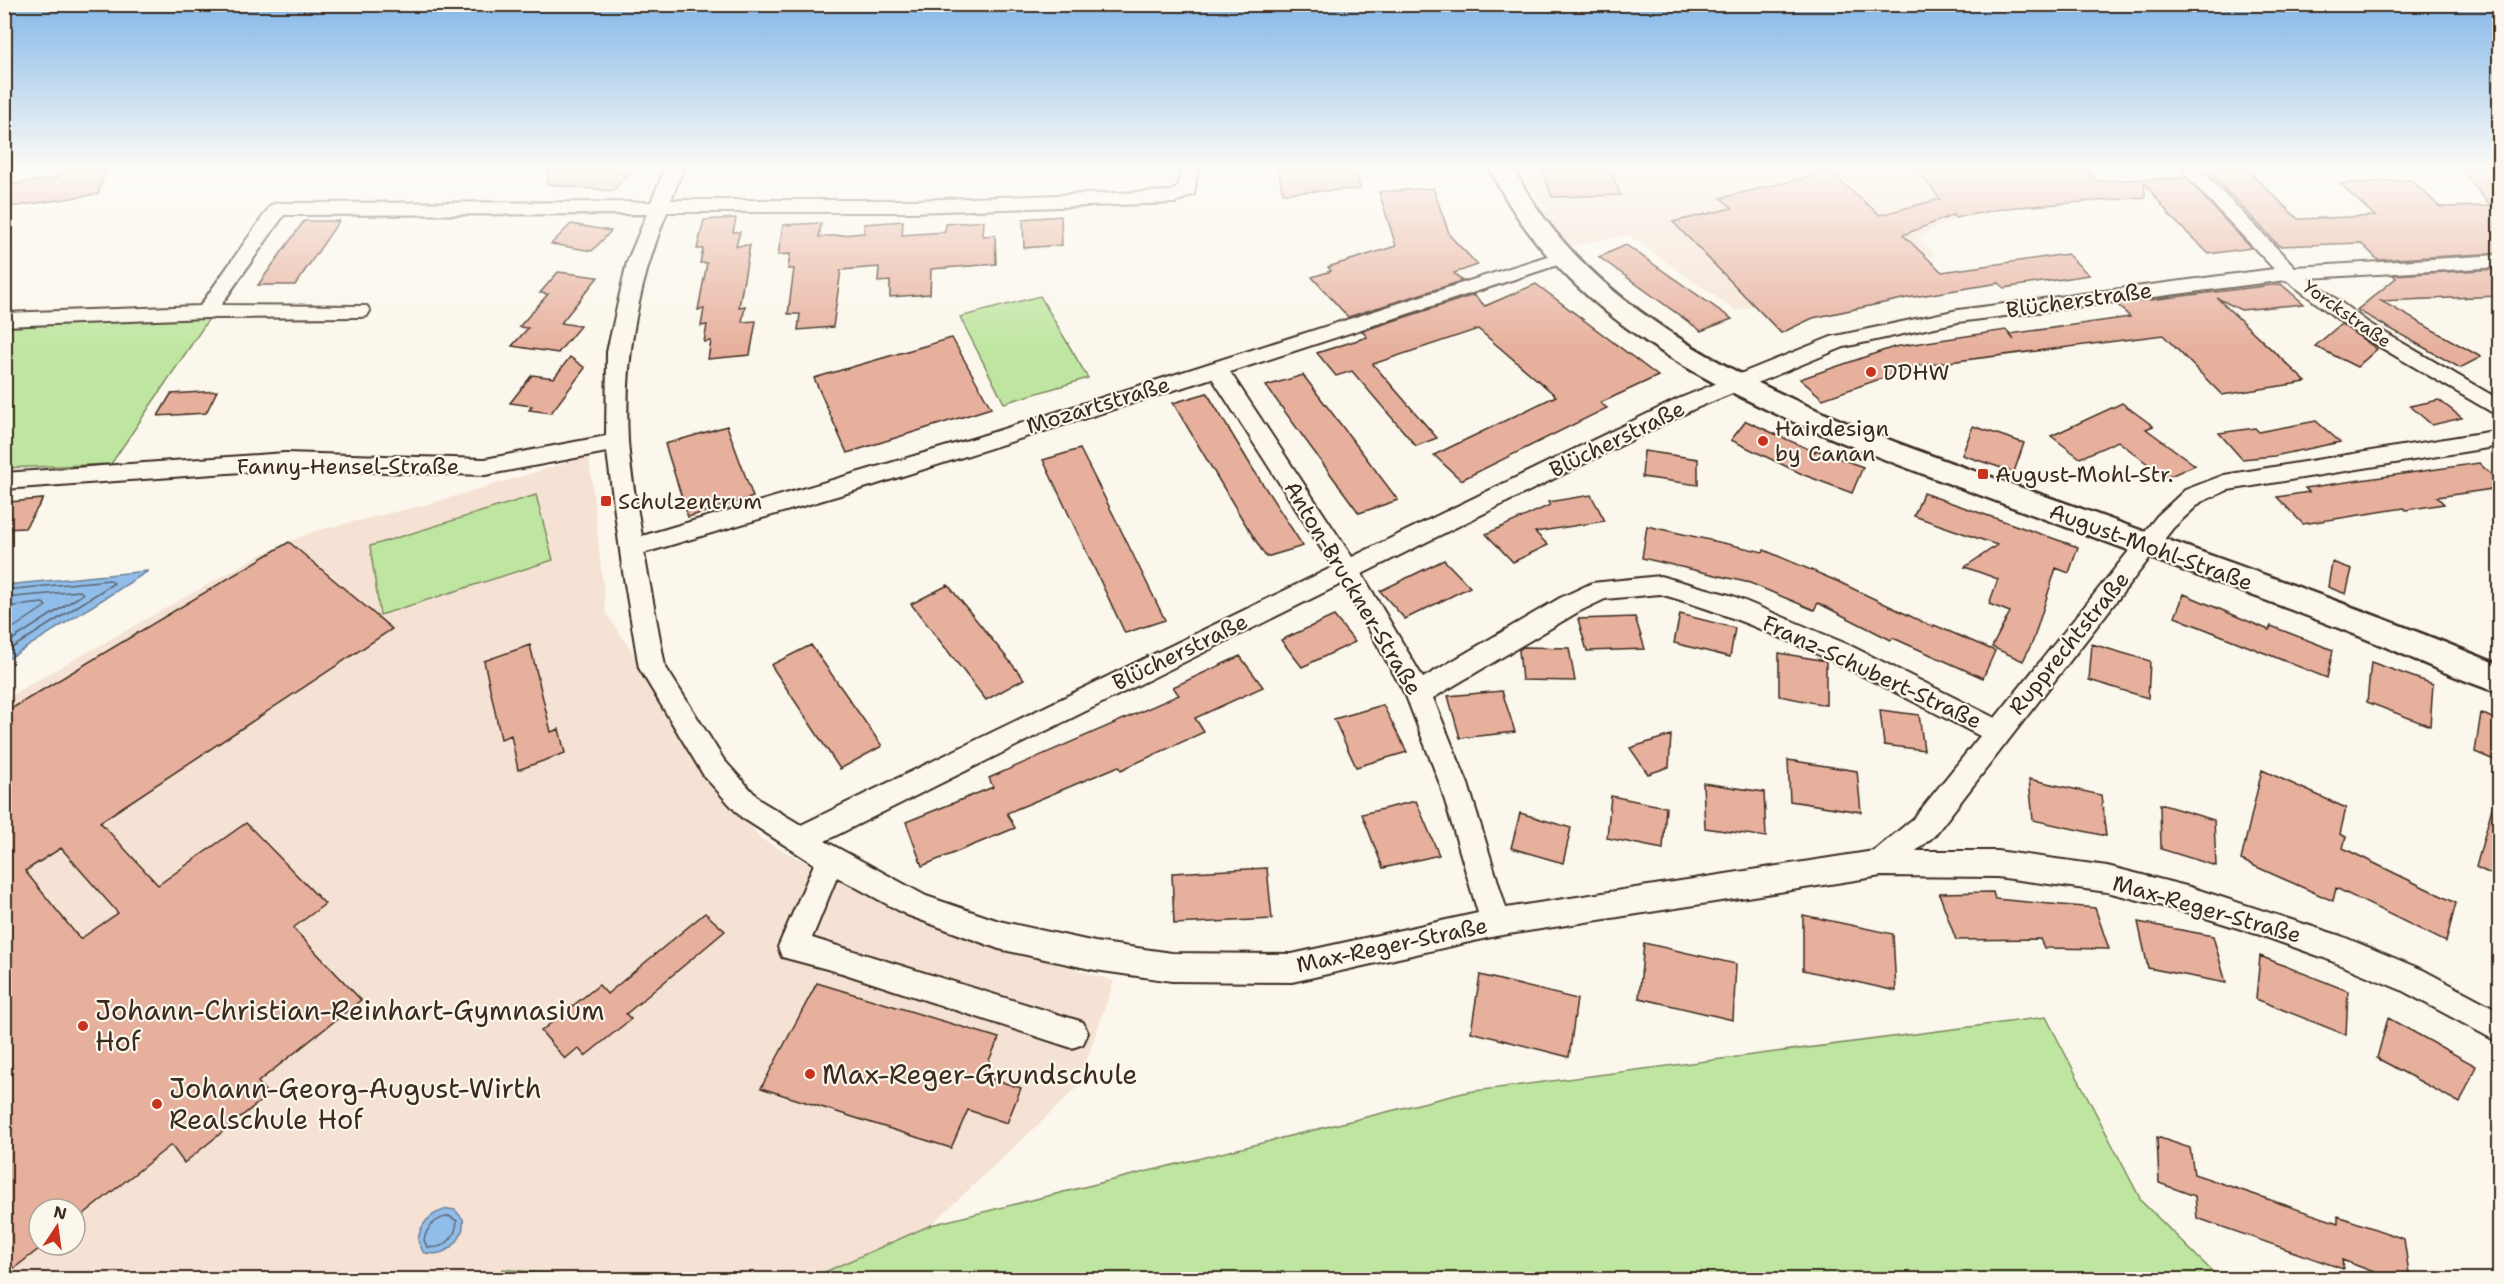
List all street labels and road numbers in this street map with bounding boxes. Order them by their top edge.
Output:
street label: Blücherstraße [2004,275,2154,325]
street label: Yorckstraße [2298,275,2396,353]
street label: Mozartstraße [1023,369,1173,441]
street label: Blücherstraße [1544,394,1690,484]
street label: Fanny-Hensel-Straße [237,452,459,481]
street label: Anton-Bruckner-Straße [1277,476,1429,700]
street label: August-Mohl-Straße [2045,497,2257,597]
street label: Rupprechtstraße [2002,565,2136,721]
street label: Blücherstraße [1107,607,1253,697]
street label: Franz-Schubert-Straße [1758,608,1986,736]
street label: Max-Reger-Straße [2109,868,2305,950]
street label: Max-Reger-Straße [1294,911,1490,979]

